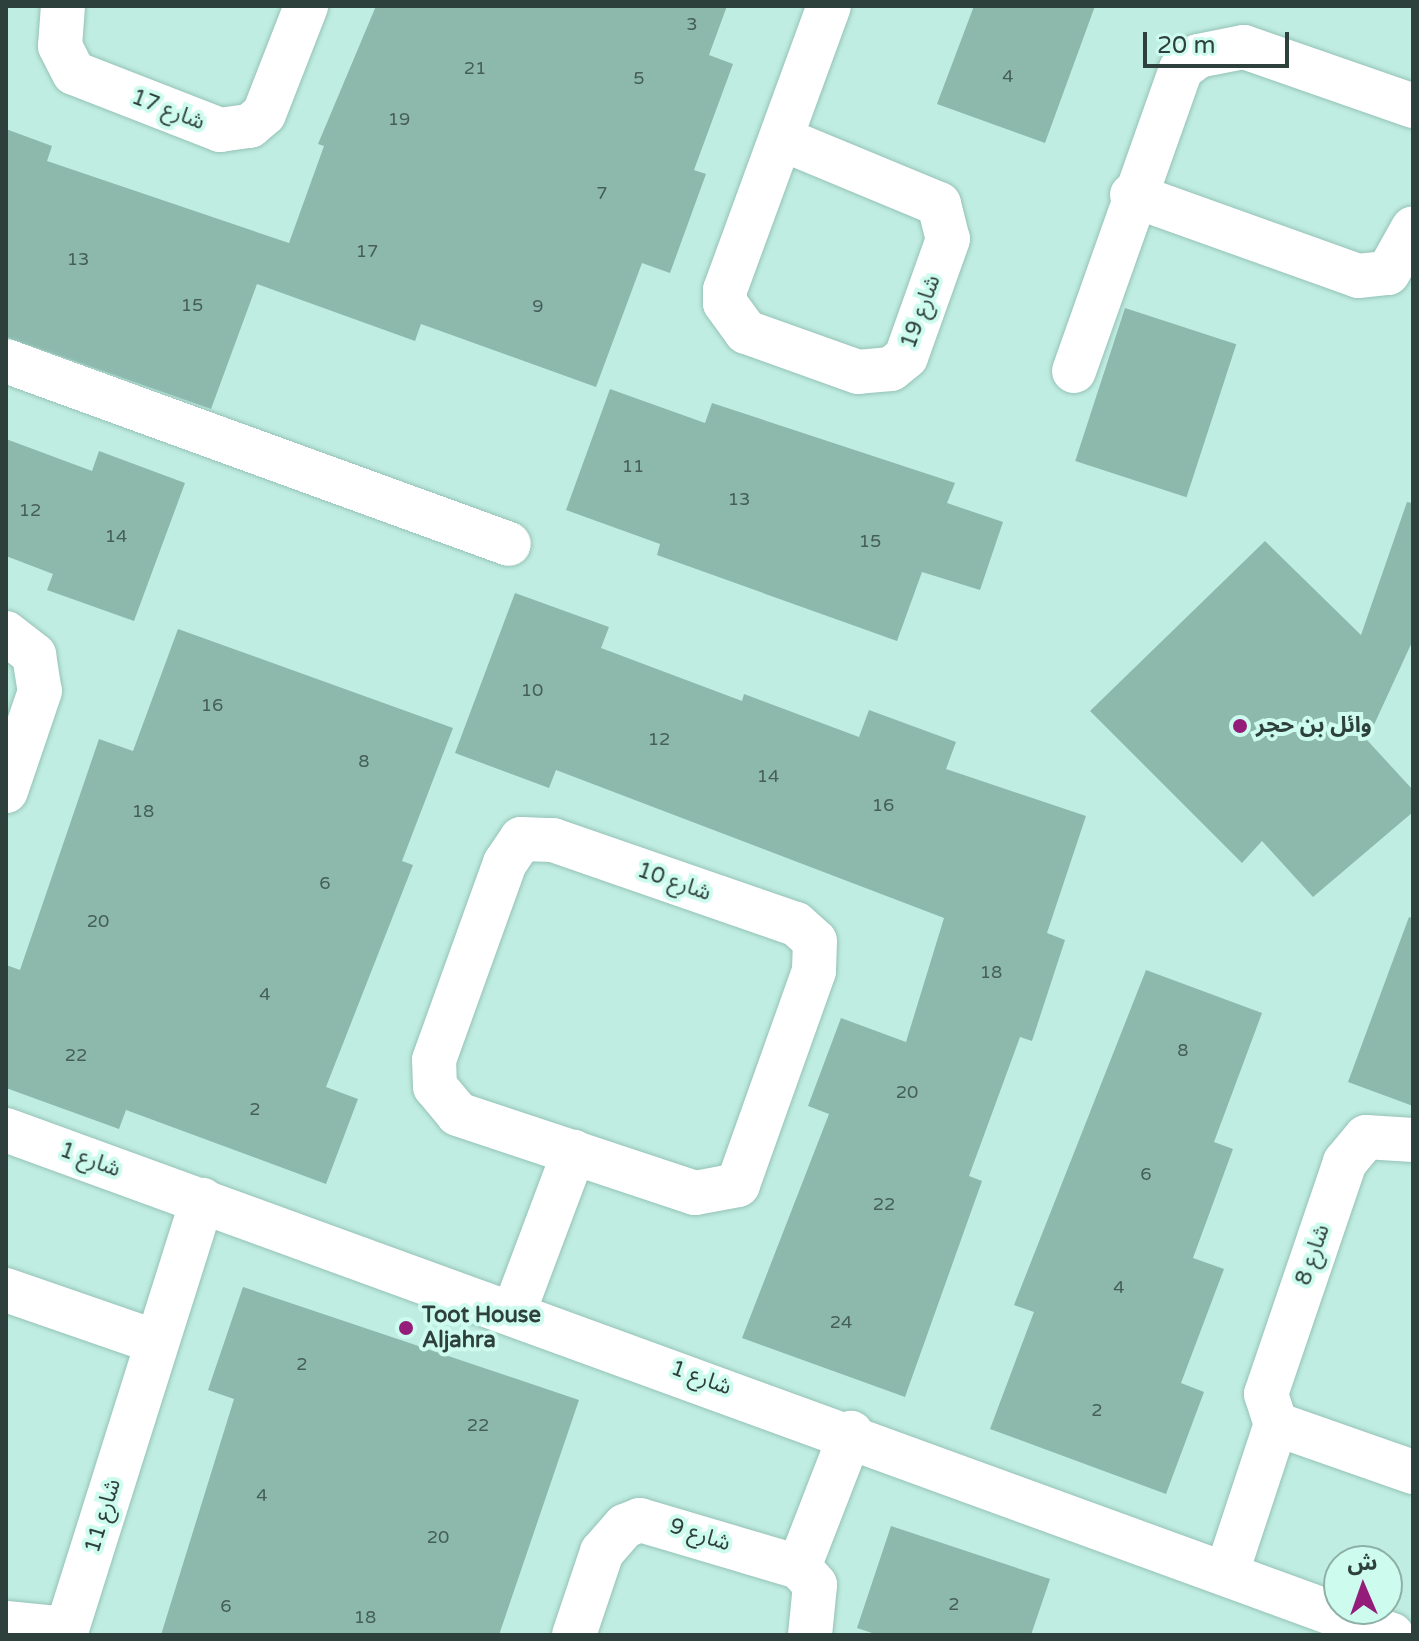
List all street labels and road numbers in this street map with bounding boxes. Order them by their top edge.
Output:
street label: شارع 17 [128,84,208,136]
street label: شارع 19 [896,272,946,352]
street label: شارع 10 [634,857,714,907]
street label: شارع 1 [56,1137,124,1183]
street label: شارع 8 [1290,1221,1336,1289]
street label: شارع 1 [667,1355,735,1401]
street label: شارع 11 [79,1476,127,1556]
street label: شارع 9 [666,1513,734,1557]

